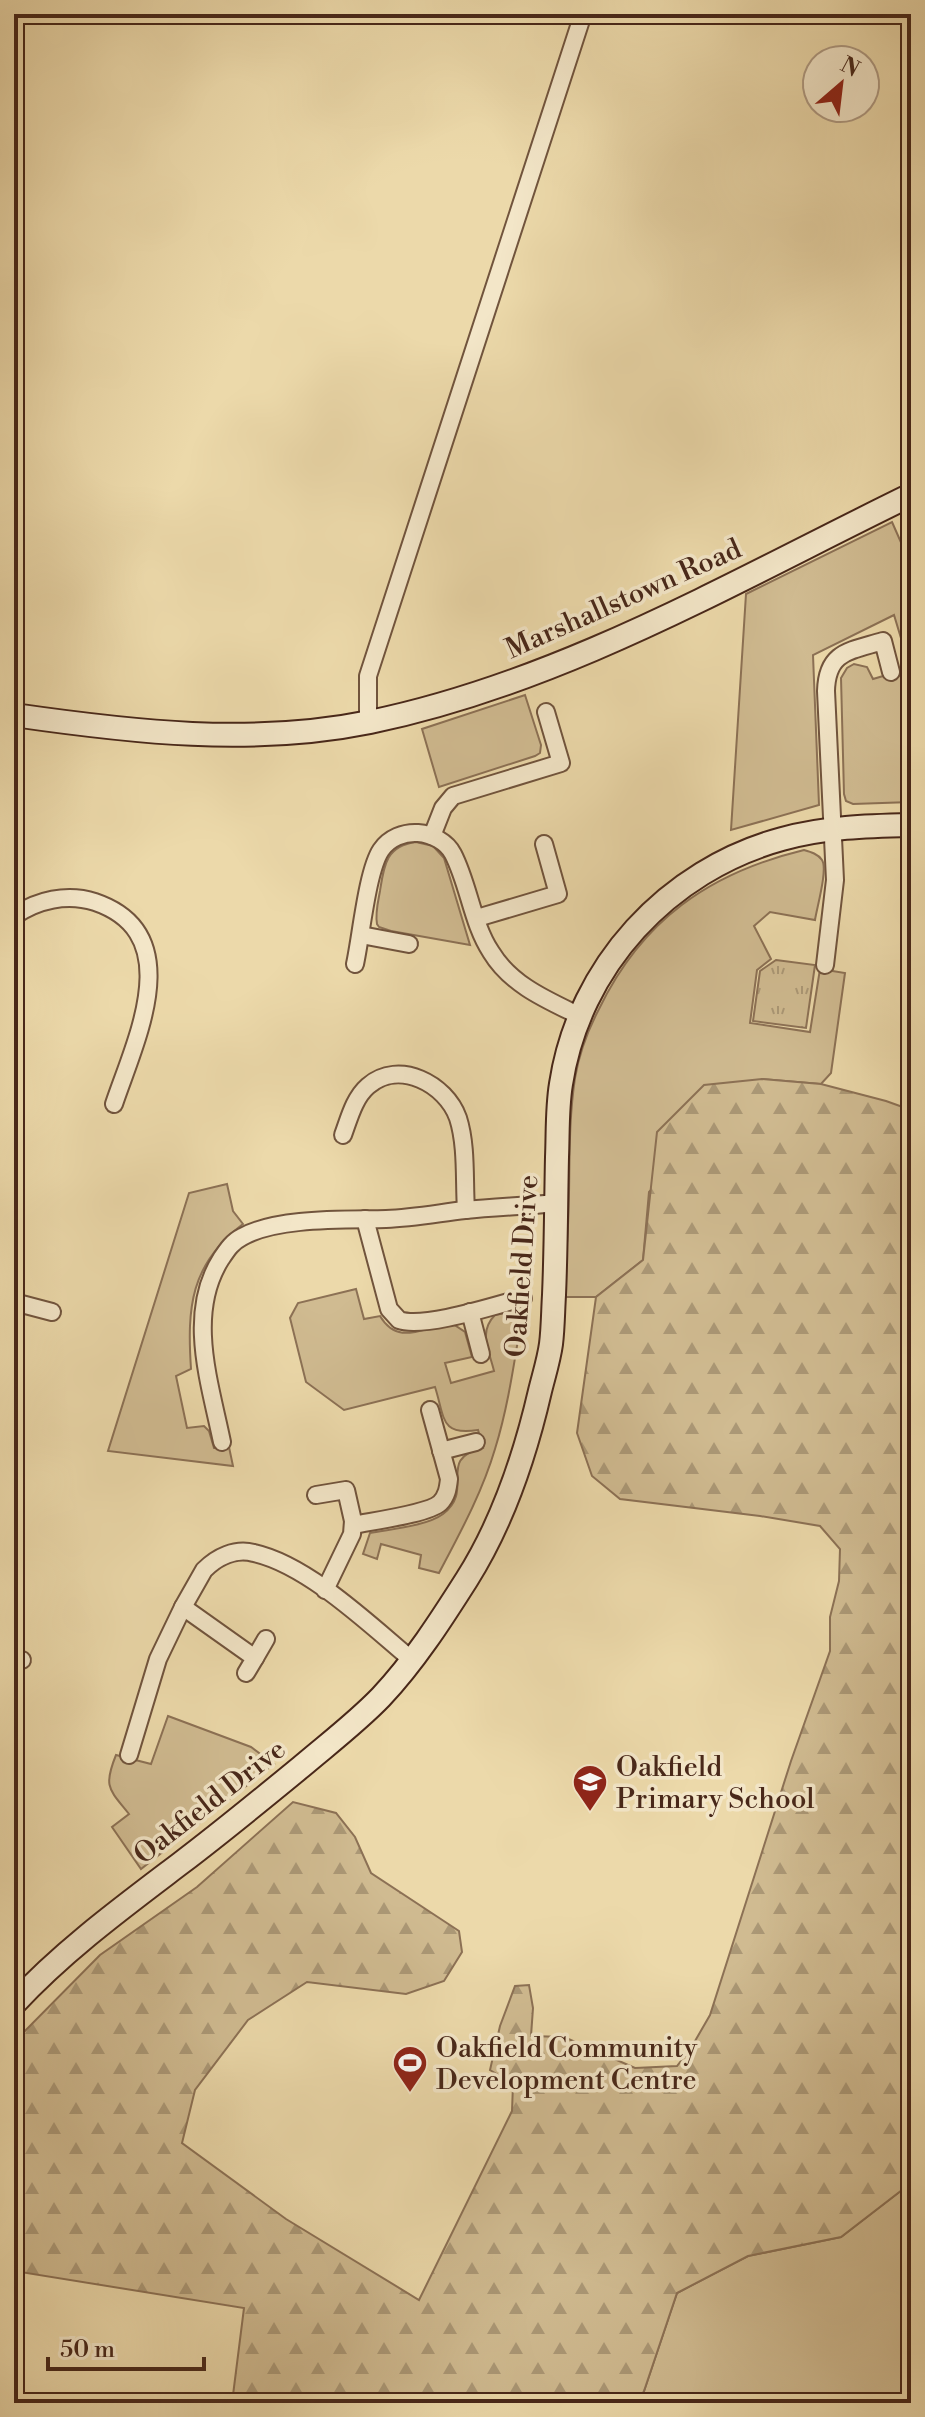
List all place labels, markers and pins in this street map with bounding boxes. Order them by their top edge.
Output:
place label: Oakfield Primary School [616,1750,815,1817]
school or university icon: Oakfield Primary School [571,1763,609,1813]
place label: Oakfield Community Development Centre [436,2031,697,2098]
sports icon: Oakfield Community Development Centre [391,2044,429,2094]

